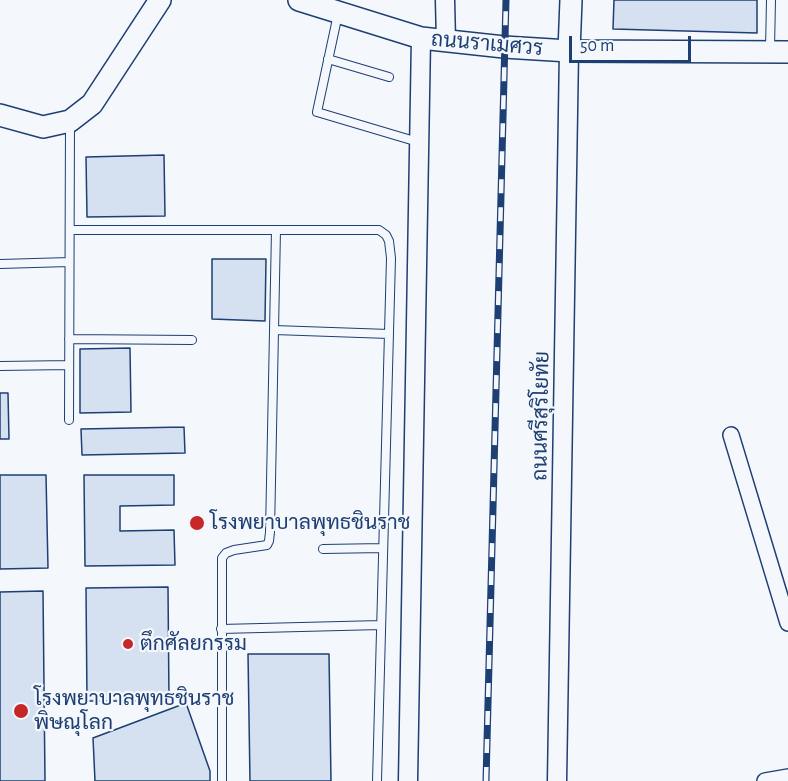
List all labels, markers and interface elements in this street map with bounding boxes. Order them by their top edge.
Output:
scale bar [572,24,694,62]
street label: ถนนราเมศวร [430,27,544,61]
text: 50 m [580,37,614,55]
street label: ถนนศรีสุริโยทัย [527,351,555,481]
place label: โรงพยาบาลพุทธชินราช [210,510,410,536]
marker: โรงพยาบาลพุทธชินราช [188,514,206,532]
place label: ตึกศัลยกรรม [140,631,247,657]
marker: ตึกศัลยกรรม [121,637,135,651]
place label: โรงพยาบาลพุทธชินราช พิษณุโลก [34,686,234,736]
marker: โรงพยาบาลพุทธชินราช พิษณุโลก [12,702,30,720]

